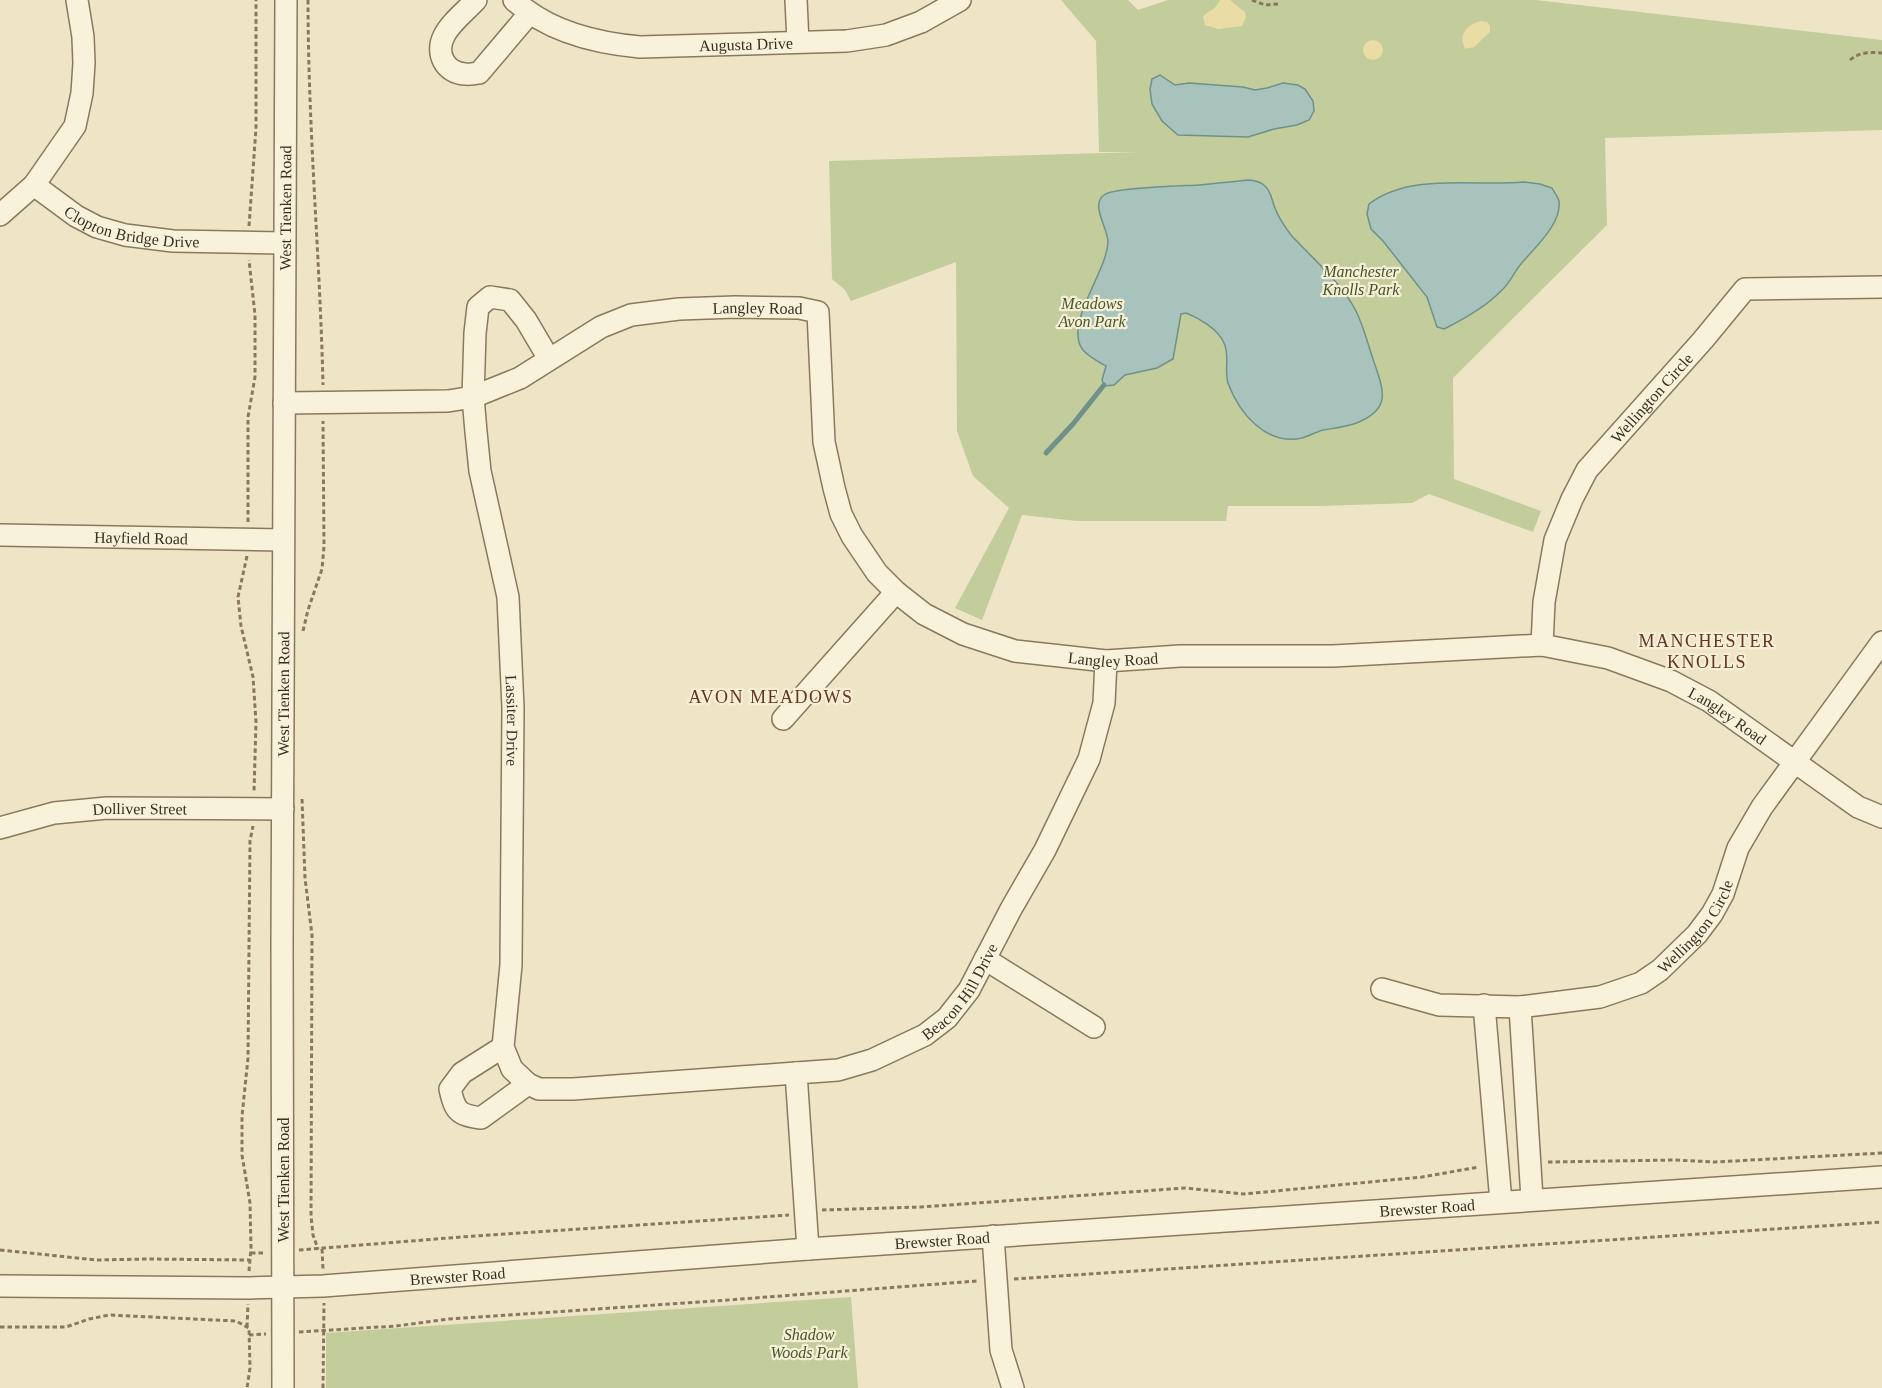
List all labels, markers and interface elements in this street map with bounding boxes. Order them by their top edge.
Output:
street label: Augusta Drive [699,35,793,55]
street label: West Tienken Road [277,145,294,271]
street label: Clopton Bridge Drive [61,202,200,250]
park label: Manchester Knolls Park [1322,263,1400,298]
park label: Meadows Avon Park [1057,295,1126,330]
street label: Langley Road [712,299,803,317]
street label: Wellington Circle [1608,350,1696,446]
street label: Hayfield Road [94,529,188,547]
street label: West Tienken Road [275,631,292,757]
district label: MANCHESTER KNOLLS [1638,631,1776,672]
street label: Langley Road [1067,649,1159,671]
street label: Lassiter Drive [503,675,521,766]
street label: Langley Road [1686,684,1769,748]
district label: AVON MEADOWS [688,687,854,707]
street label: Dolliver Street [92,800,188,818]
street label: Wellington Circle [1654,878,1736,977]
street label: Beacon Hill Drive [918,940,1001,1043]
street label: West Tienken Road [275,1118,292,1242]
street label: Brewster Road [1379,1196,1475,1220]
street label: Brewster Road [894,1229,991,1252]
street label: Brewster Road [409,1264,506,1288]
park label: Shadow Woods Park [770,1326,848,1361]

